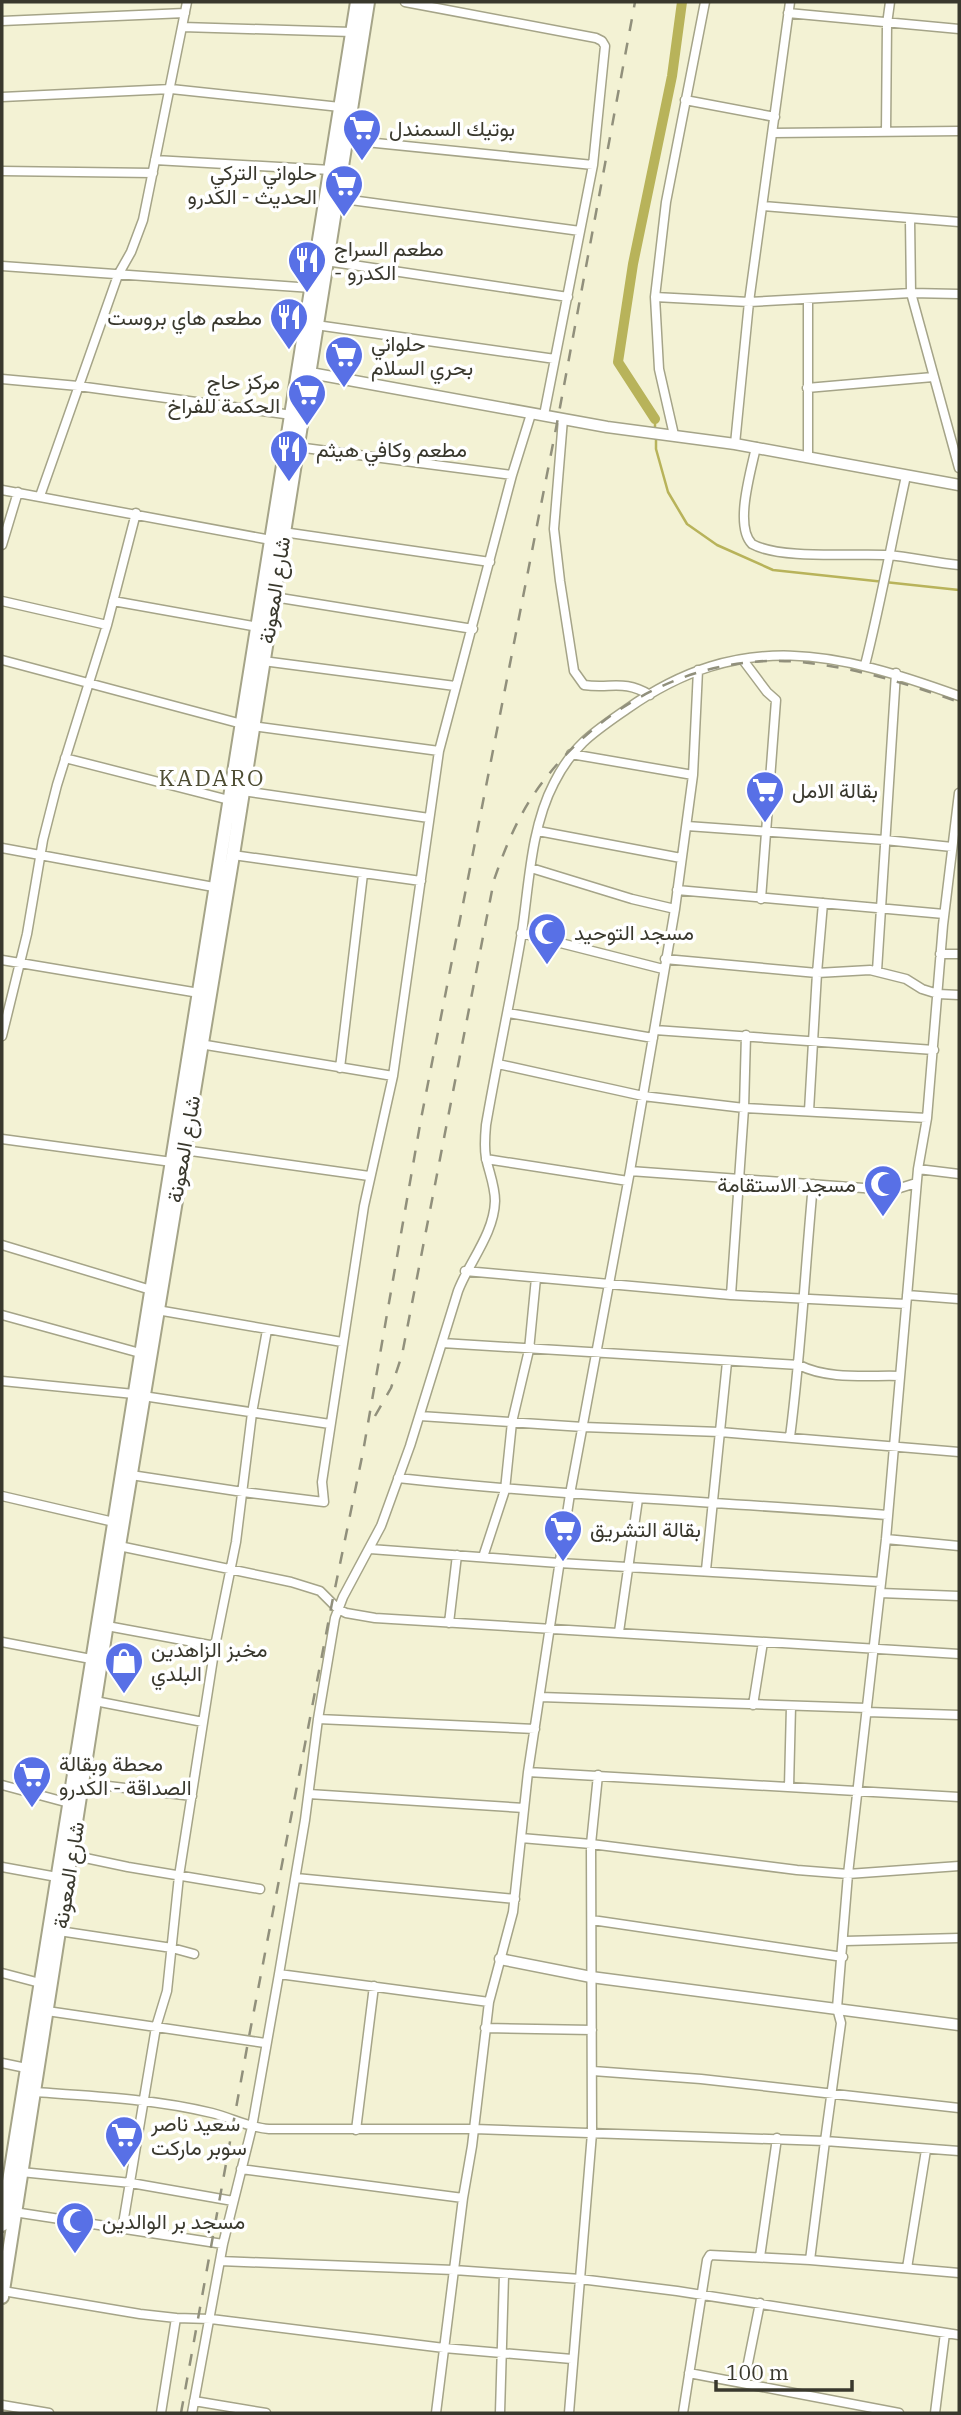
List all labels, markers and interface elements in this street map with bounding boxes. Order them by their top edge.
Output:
supermarket icon: بوتيك السمندل [341,107,383,162]
place label: بوتيك السمندل [389,114,515,142]
place label: حلواني التركي الحديث - الكدرو [188,158,317,210]
supermarket icon: حلواني التركي الحديث - الكدرو [323,163,365,218]
place label: مطعم السراج - الكدرو [334,234,444,286]
restaurant icon: مطعم السراج - الكدرو [286,239,328,294]
restaurant icon: مطعم هاي بروست [268,296,310,351]
place label: مطعم هاي بروست [107,303,262,335]
place label: حلواني بحري السلام [371,329,473,385]
supermarket icon: حلواني بحري السلام [323,334,365,389]
place label: مركز حاج الحكمة للفراخ [167,367,280,420]
supermarket icon: مركز حاج الحكمة للفراخ [286,372,328,427]
restaurant icon: مطعم وكافي هيثم [268,428,310,483]
place label: مطعم وكافي هيثم [316,435,467,467]
street label: شارع المعونة [252,534,297,646]
district label: KADARO [158,762,266,792]
supermarket icon: بقالة الامل [744,769,786,824]
place label: بقالة الامل [792,776,878,804]
mosque icon: مسجد التوحيد [526,911,568,966]
place label: مسجد التوحيد [574,918,694,946]
street label: شارع المعونة [160,1093,207,1205]
mosque icon: مسجد الاستقامة [862,1163,904,1218]
place label: مسجد الاستقامة [717,1170,856,1198]
supermarket icon: بقالة التشريق [542,1508,584,1563]
place label: بقالة التشريق [590,1515,701,1543]
place label: مخبز الزاهدين البلدي [151,1635,267,1691]
shop icon: مخبز الزاهدين البلدي [103,1640,145,1695]
place label: محطة وبقالة الصداقة - الكدرو [59,1749,192,1801]
supermarket icon: محطة وبقالة الصداقة - الكدرو [11,1754,53,1809]
street label: شارع المعونة [46,1819,91,1931]
place label: سعيد ناصر سوبر ماركت [150,2109,247,2161]
supermarket icon: سعيد ناصر سوبر ماركت [103,2114,145,2169]
mosque icon: مسجد بر الوالدين [54,2200,96,2255]
place label: مسجد بر الوالدين [102,2207,245,2235]
scale bar [716,2348,852,2392]
text: 100 m [726,2358,789,2386]

